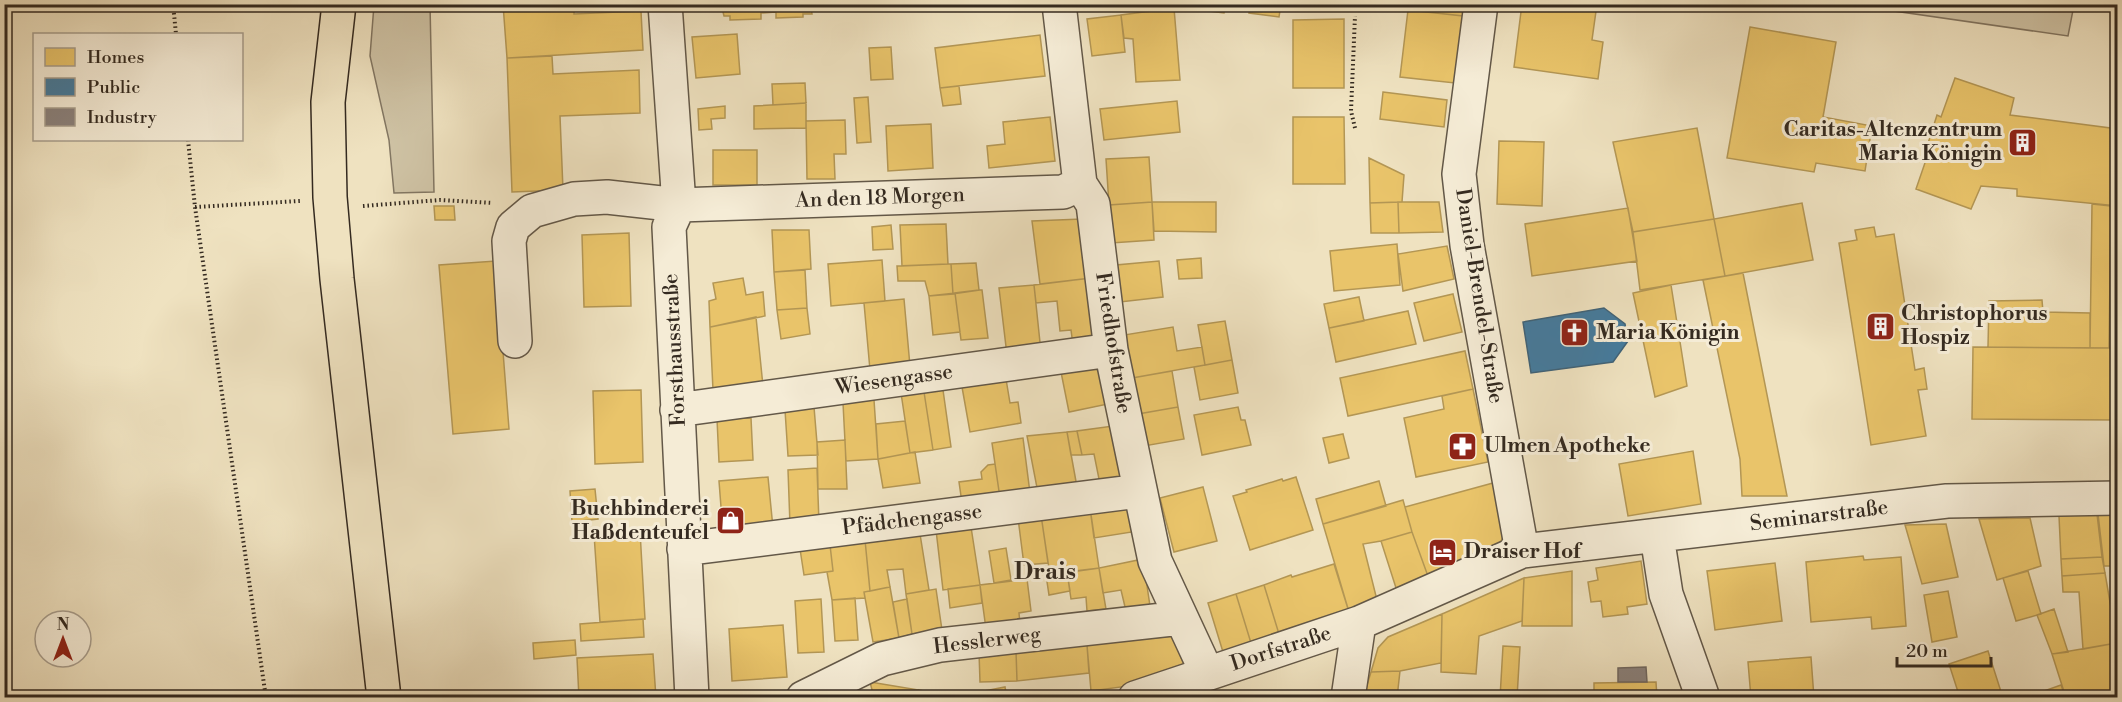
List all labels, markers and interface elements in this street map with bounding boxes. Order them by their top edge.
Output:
legend [33,33,243,141]
text: Homes [87,46,144,69]
text: Public [87,76,140,99]
text: Industry [87,106,157,129]
place label: Caritas-Altenzentrum Maria Königin [1783,117,2002,167]
building icon: Caritas-Altenzentrum Maria Königin [2007,126,2039,158]
street label: An den 18 Morgen [794,182,966,214]
street label: Daniel-Brendel-Straße [1449,187,1509,405]
street label: Friedhofstraße [1089,270,1137,416]
street label: Forsthausstraße [658,273,692,427]
place label: Christophorus Hospiz [1901,301,2048,351]
building icon: Christophorus Hospiz [1864,310,1896,342]
church icon: Maria Königin [1559,317,1591,349]
place label: Maria Königin [1596,320,1740,346]
street label: Wiesengasse [832,359,955,401]
pharmacy icon: Ulmen Apotheke [1447,430,1479,462]
place label: Ulmen Apotheke [1484,433,1651,459]
street label: Seminarstraße [1748,495,1890,537]
place label: Buchbinderei Haßdenteufel [571,496,709,546]
street label: Pfädchengasse [840,498,984,542]
shop icon: Buchbinderei Haßdenteufel [714,505,746,537]
hotel icon: Draiser Hof [1427,536,1459,568]
place label: Draiser Hof [1464,539,1583,565]
district label: Drais [1014,557,1076,587]
north arrow [33,609,93,669]
text: N [57,615,70,635]
street label: Hesslerweg [932,621,1042,661]
street label: Dorfstraße [1227,621,1335,677]
scale bar [1897,630,1992,668]
text: 20 m [1906,640,1948,663]

